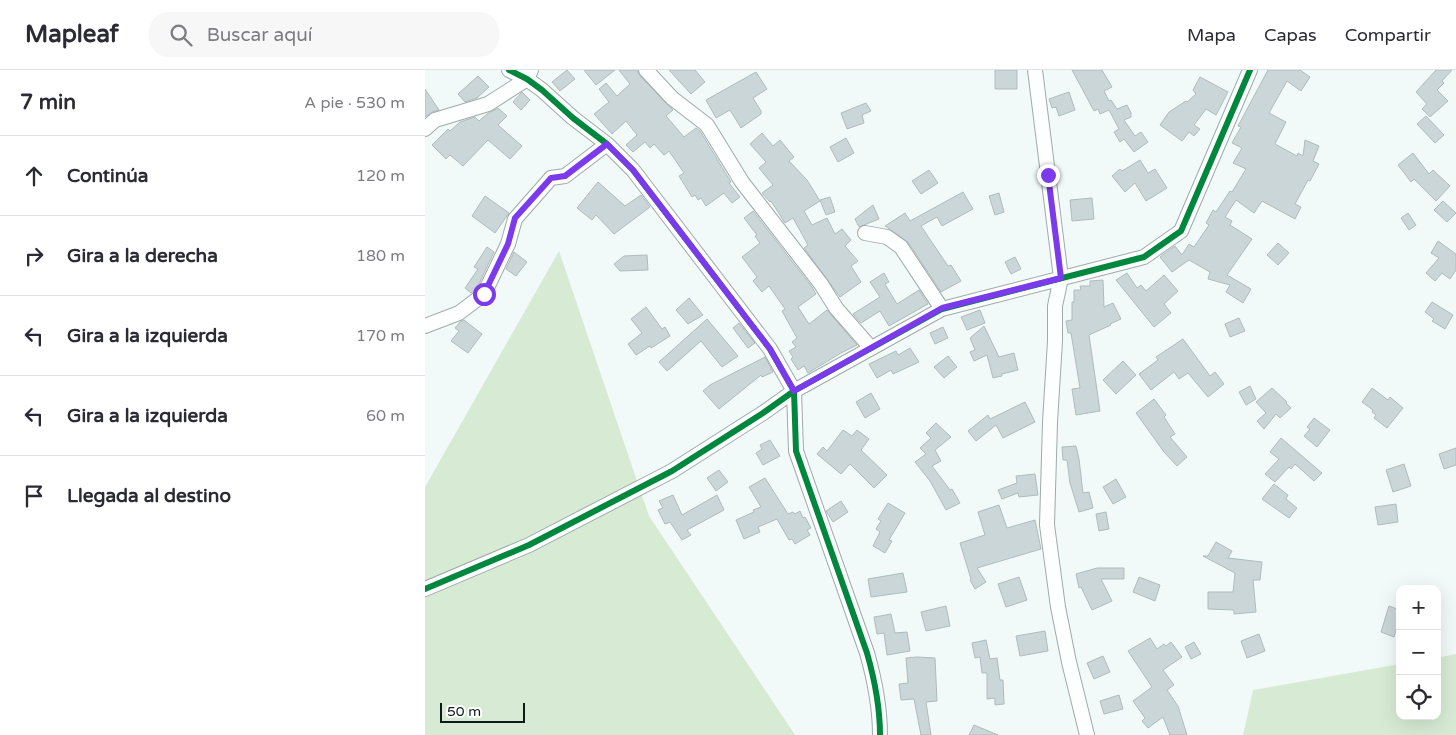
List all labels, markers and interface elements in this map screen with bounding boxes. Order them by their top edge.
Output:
search box [149,12,499,57]
text: Mapleaf [25,20,119,49]
icon: search [167,21,195,49]
text: Buscar aquí [207,24,312,46]
text: Mapa [1187,24,1236,46]
text: Capas [1264,24,1317,46]
text: Compartir [1345,24,1431,46]
text: 7 min [20,90,76,115]
text: A pie · 530 m [304,93,405,113]
icon: ahead [20,162,48,190]
route end [1037,164,1060,187]
text: Continúa [67,165,149,187]
text: 120 m [356,166,405,186]
icon: right [20,242,48,270]
text: Gira a la derecha [67,245,218,267]
text: 180 m [356,246,405,266]
route start [473,283,496,306]
icon: left [20,322,48,350]
text: Gira a la izquierda [67,325,228,347]
text: 170 m [356,326,405,346]
icon: left [20,402,48,430]
text: Gira a la izquierda [67,405,228,427]
text: 60 m [366,406,405,426]
icon: arrive [20,482,48,510]
text: Llegada al destino [67,485,231,507]
map controls [1396,585,1441,720]
button: + [1396,585,1441,630]
button: − [1396,630,1441,675]
button: locate [1396,675,1441,720]
scale bar [440,700,525,723]
text: 50 m [447,703,481,720]

